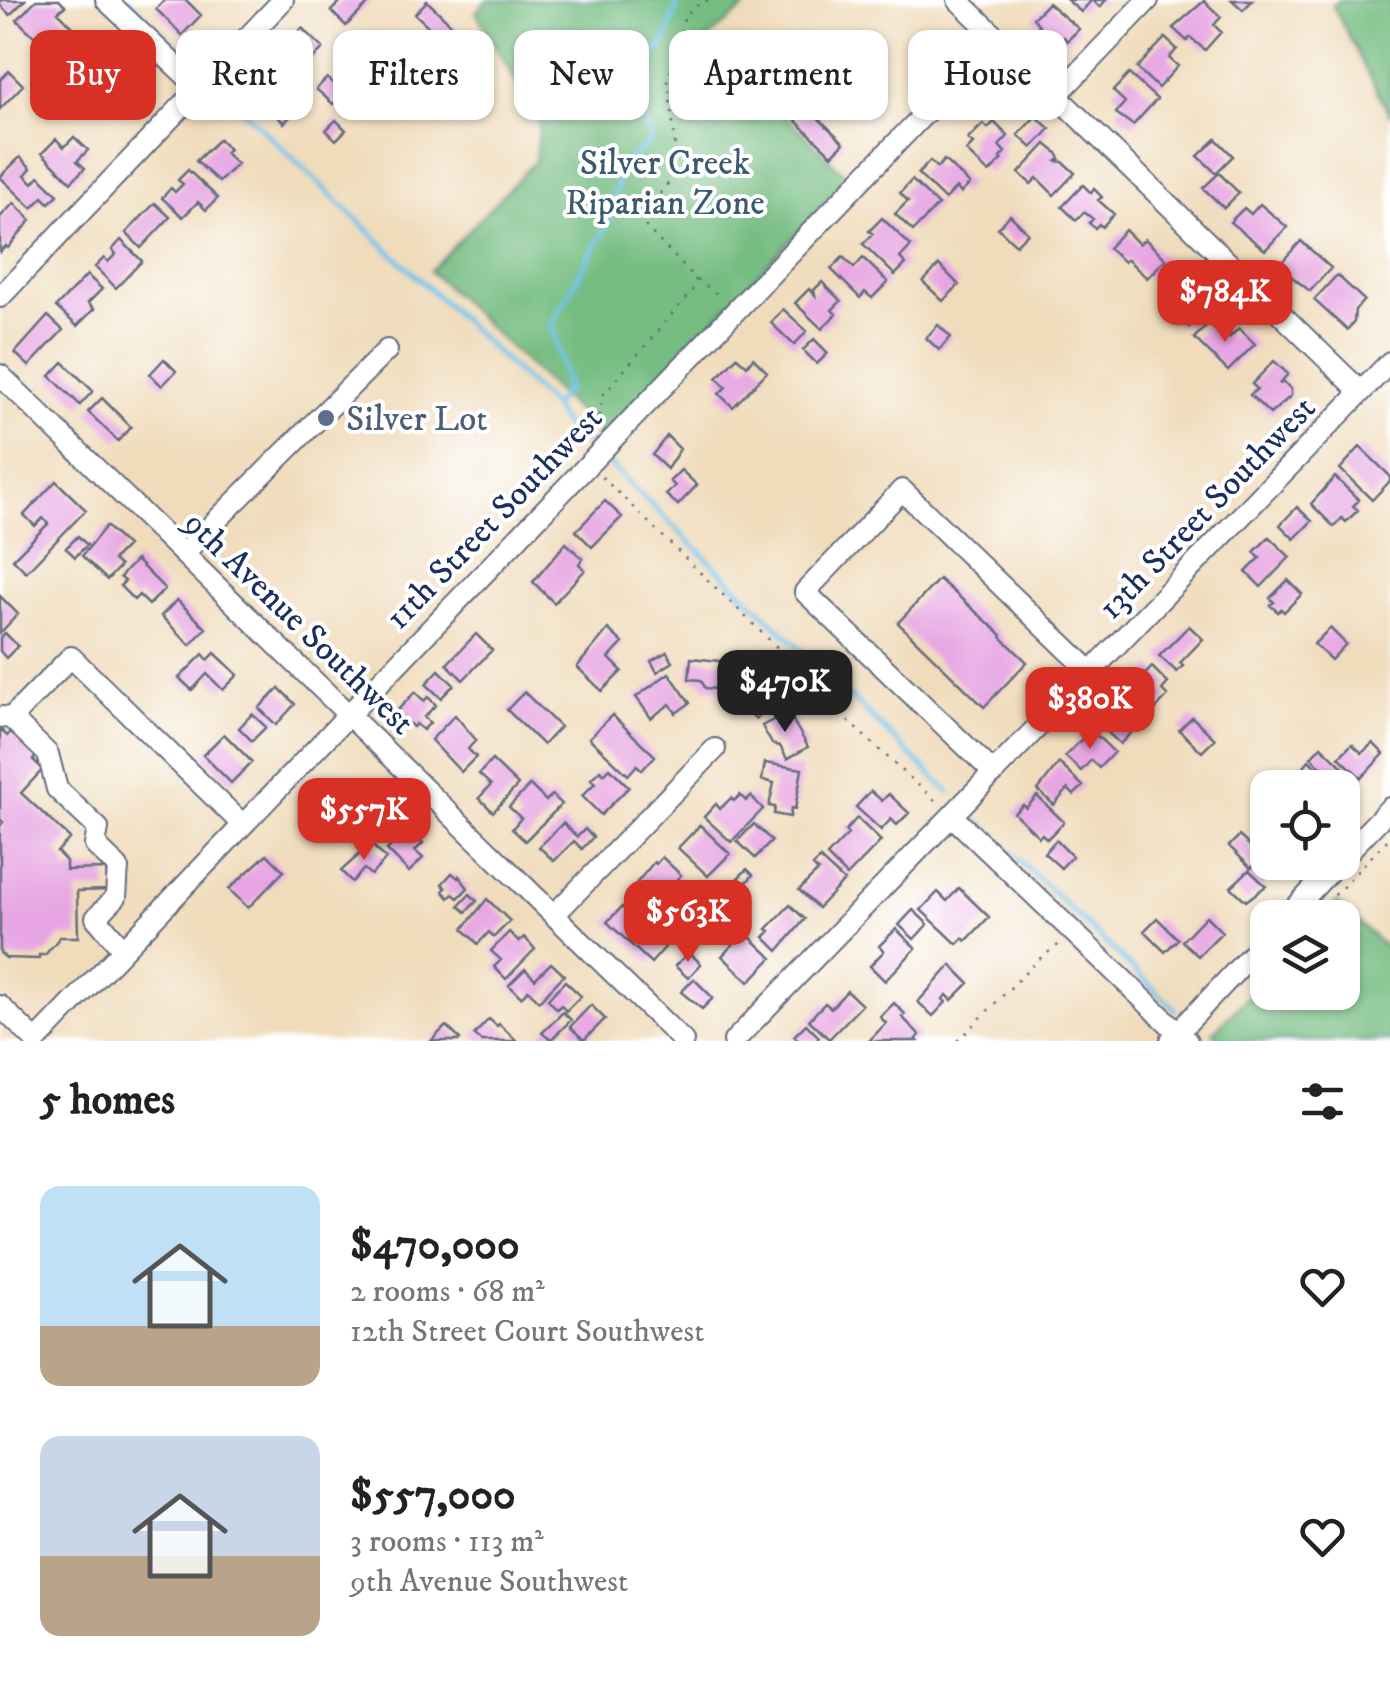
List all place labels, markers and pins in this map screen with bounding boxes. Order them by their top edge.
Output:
pin: $784K [1155,260,1295,345]
place label: Silver Lot [346,398,487,442]
marker: Silver Lot [315,407,337,429]
pin: $470K [715,650,855,735]
pin: $380K [1020,667,1160,752]
pin: $557K [294,778,434,863]
pin: $563K [618,880,758,965]

